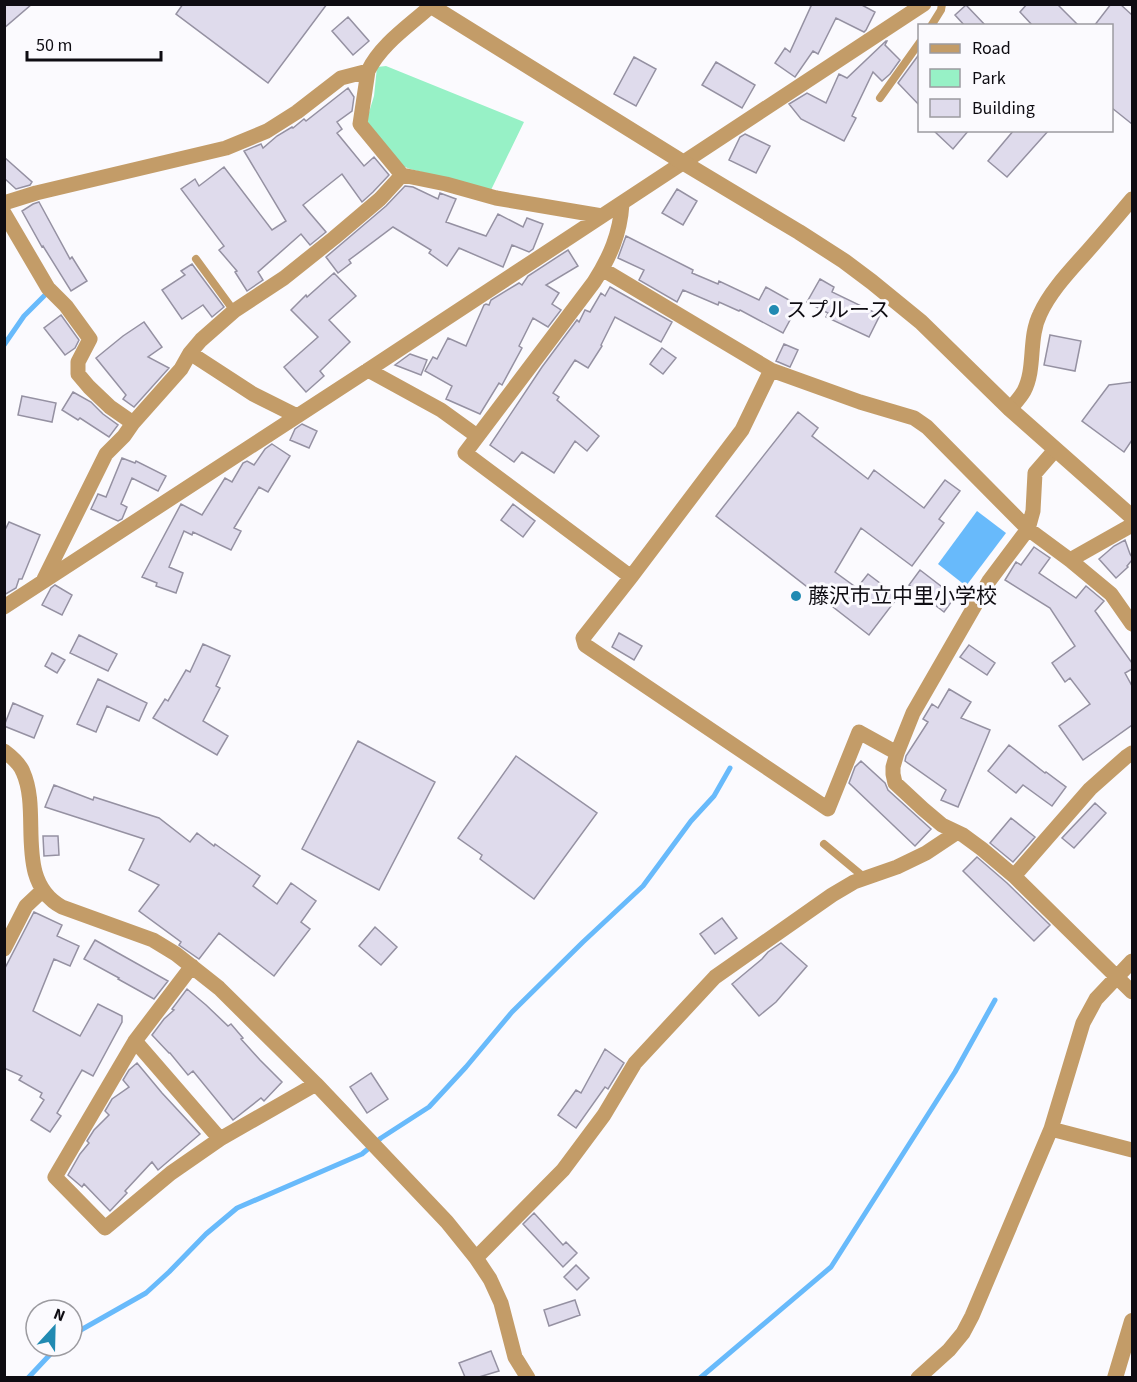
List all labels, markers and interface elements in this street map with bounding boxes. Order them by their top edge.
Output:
scale bar [27,24,160,62]
legend [918,24,1113,132]
text: 50 m [36,33,72,58]
text: Road [972,36,1011,61]
text: Park [972,66,1006,91]
text: Building [972,96,1035,121]
place label: スプルース [786,295,890,325]
marker: スプルース [767,303,781,317]
place label: 藤沢市立中里小学校 [808,581,997,611]
marker: 藤沢市立中里小学校 [789,589,803,603]
north arrow [24,1298,84,1358]
text: N [50,1303,68,1327]

